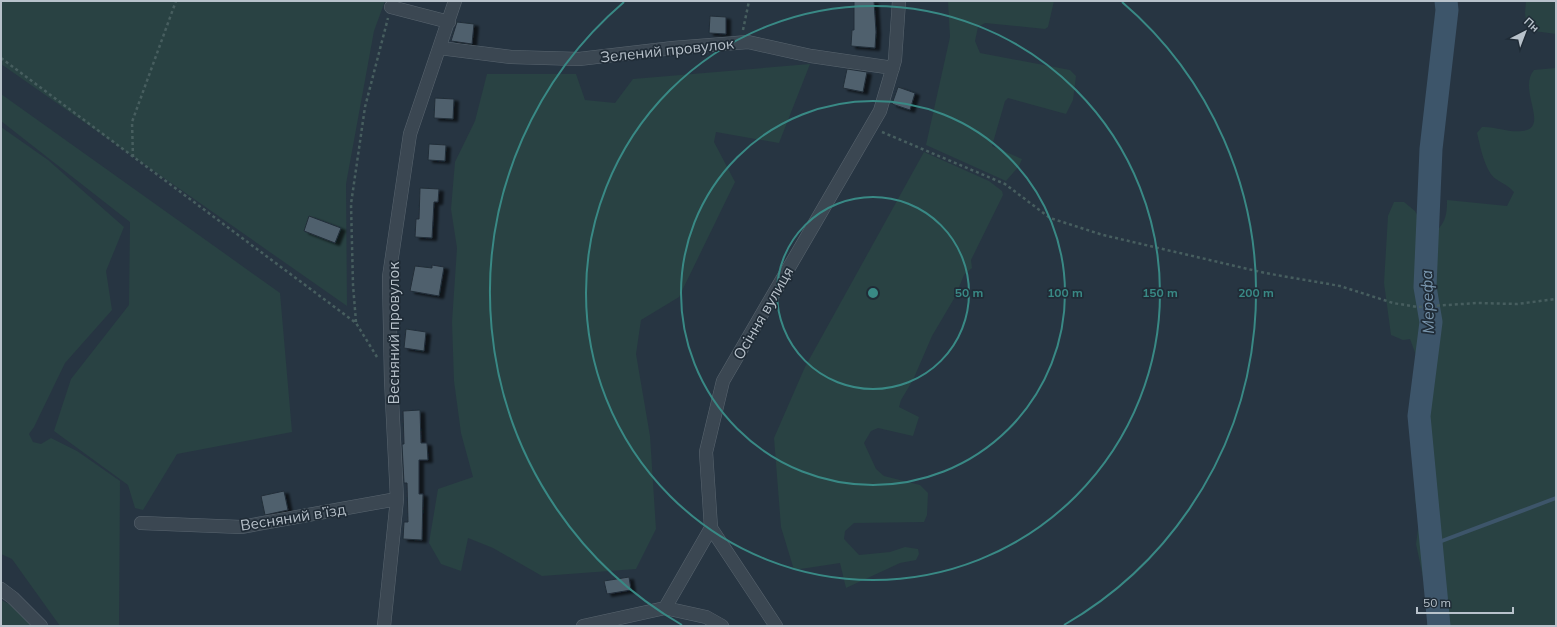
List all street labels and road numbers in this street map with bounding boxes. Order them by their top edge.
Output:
street label: Зелений провулок [599,33,736,66]
street label: Весняний провулок [384,261,403,404]
street label: Осіння вулиця [729,263,797,363]
street label: Весняний в’їзд [239,499,347,535]

